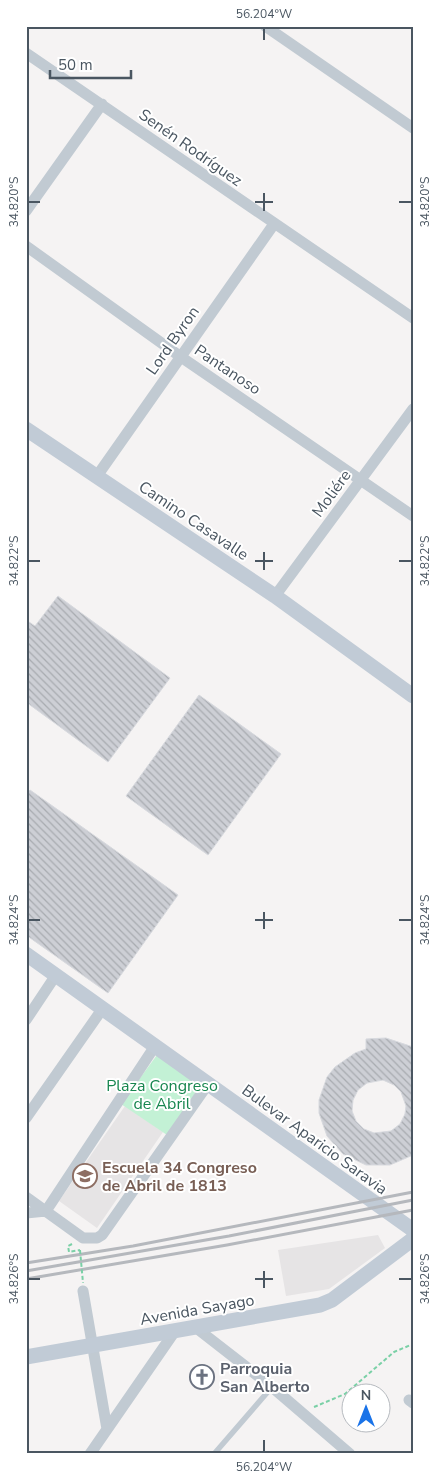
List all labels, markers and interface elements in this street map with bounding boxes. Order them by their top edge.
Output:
text: 56.204°W [236,6,292,22]
scale bar [50,48,131,80]
text: 50 m [58,55,93,75]
street label: Senén Rodríguez [134,104,247,192]
text: 34.820°S [6,177,22,227]
text: 34.820°S [417,177,433,227]
street label: Lord Byron [141,302,205,379]
street label: Pantanoso [190,339,265,400]
street label: Moliére [307,465,356,522]
street label: Camino Casavalle [134,476,253,566]
text: 34.822°S [6,536,22,586]
text: 34.822°S [417,536,433,586]
text: 34.824°S [6,895,22,945]
text: 34.824°S [417,895,433,945]
park label: Plaza Congreso de Abril [106,1075,218,1115]
street label: Bulevar Aparicio Saravia [237,1079,392,1200]
place label: Escuela 34 Congreso de Abril de 1813 [102,1157,257,1197]
school or university icon: Escuela 34 Congreso de Abril de 1813 [72,1163,98,1189]
text: 34.826°S [6,1254,22,1304]
text: 34.826°S [417,1254,433,1304]
street label: Avenida Sayago [138,1289,256,1331]
place label: Parroquia San Alberto [220,1358,310,1398]
church icon: Parroquia San Alberto [189,1364,215,1390]
north arrow [342,1382,392,1432]
text: N [361,1386,371,1405]
text: 56.204°W [236,1459,292,1475]

